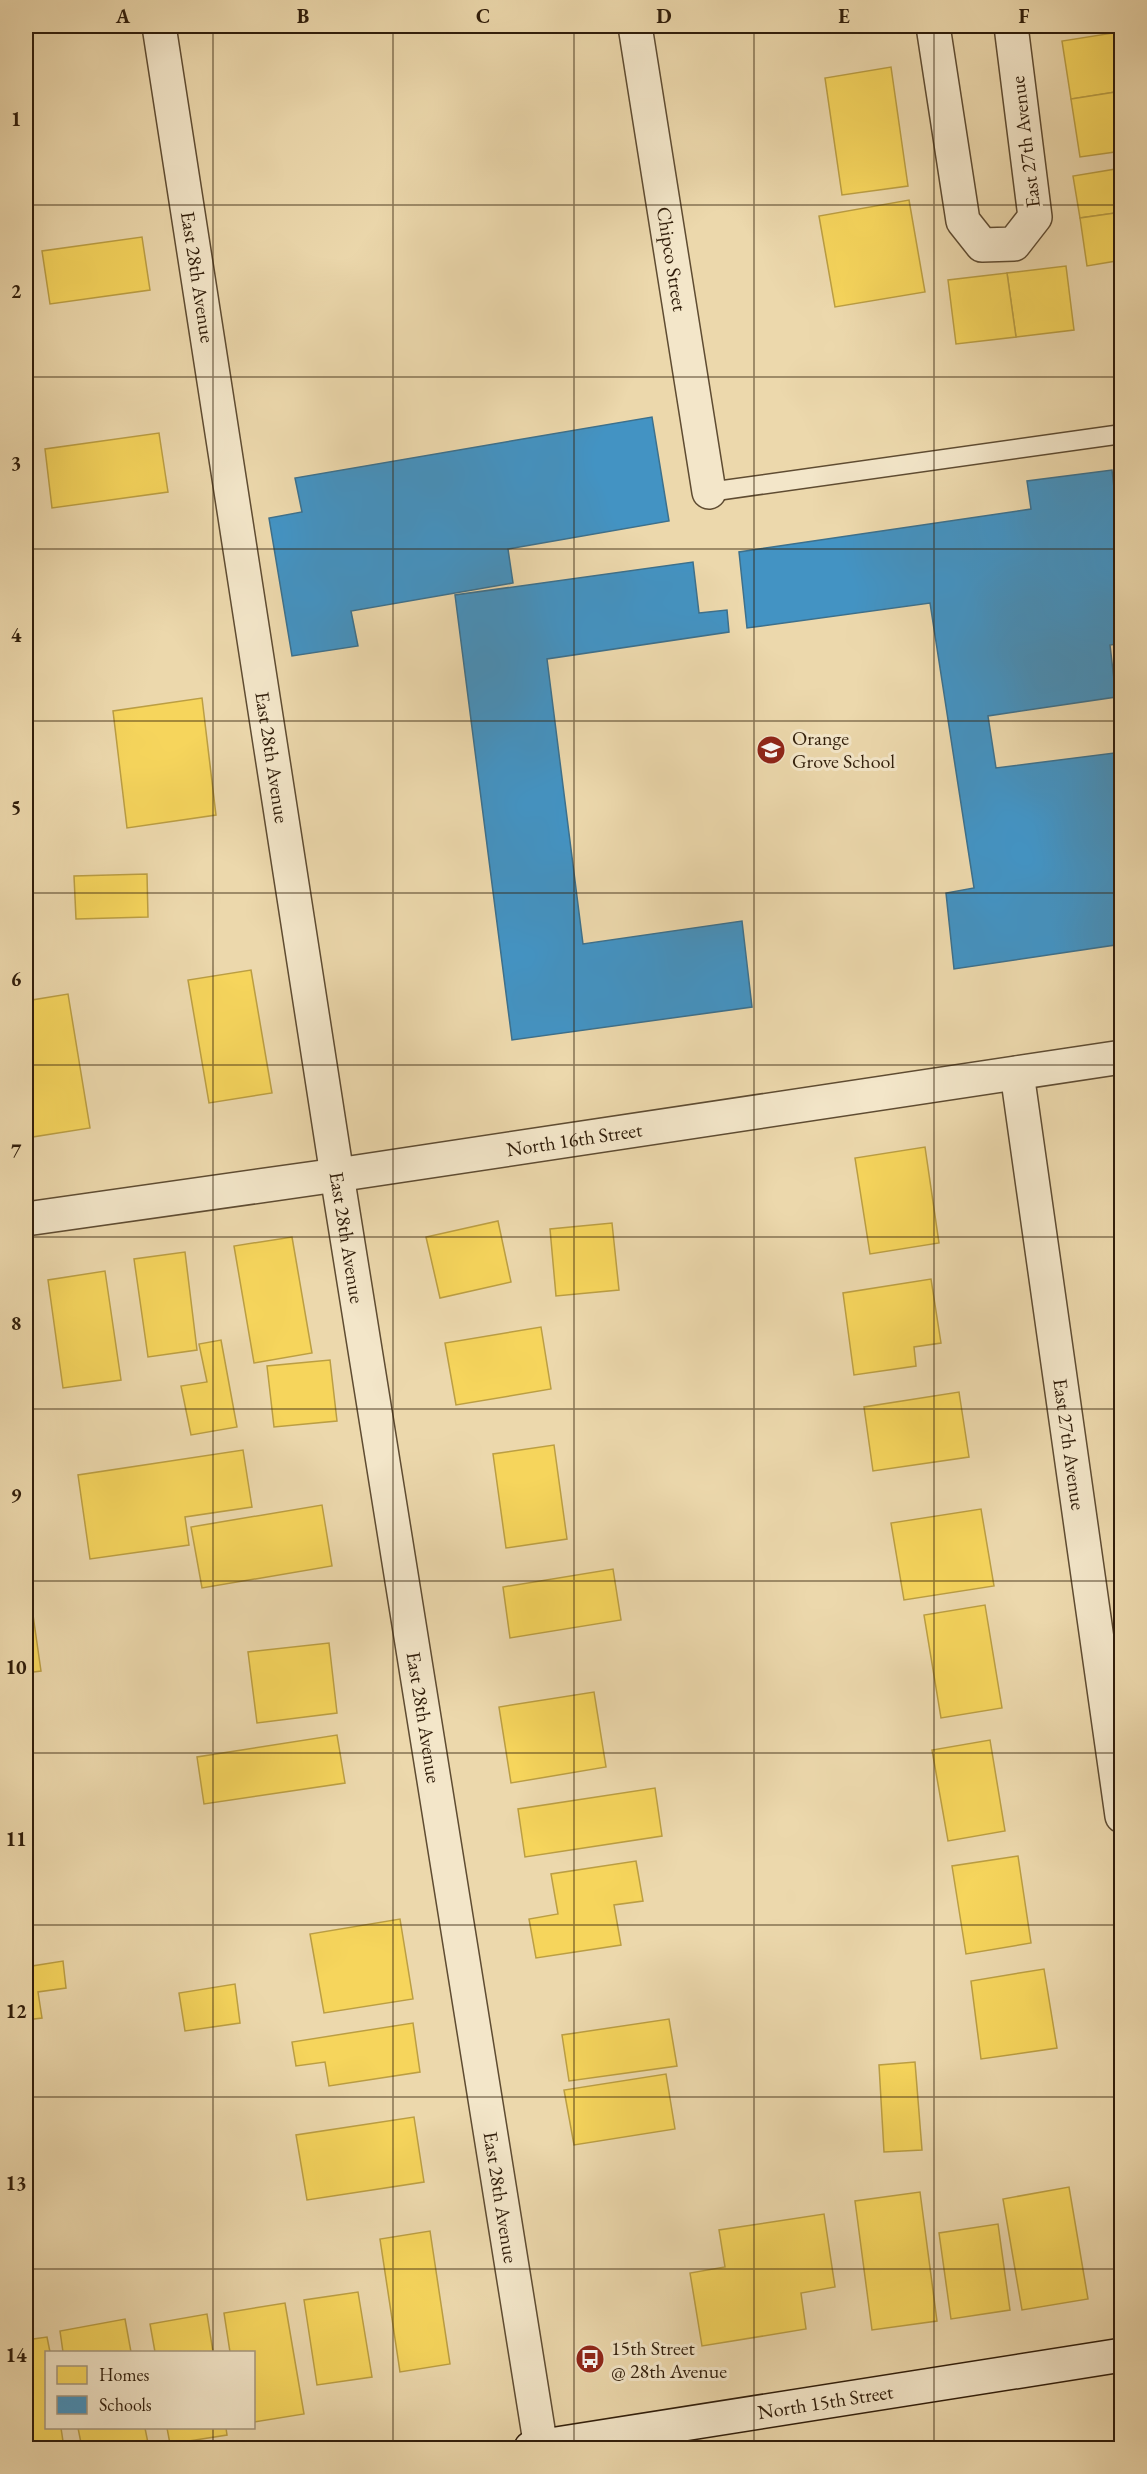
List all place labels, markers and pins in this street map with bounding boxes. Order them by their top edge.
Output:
place label: Orange Grove School [792,725,895,774]
school or university icon: Orange Grove School [755,734,787,766]
place label: 15th Street @ 28th Avenue [611,2335,727,2384]
bus stop icon: 15th Street @ 28th Avenue [574,2343,606,2375]

